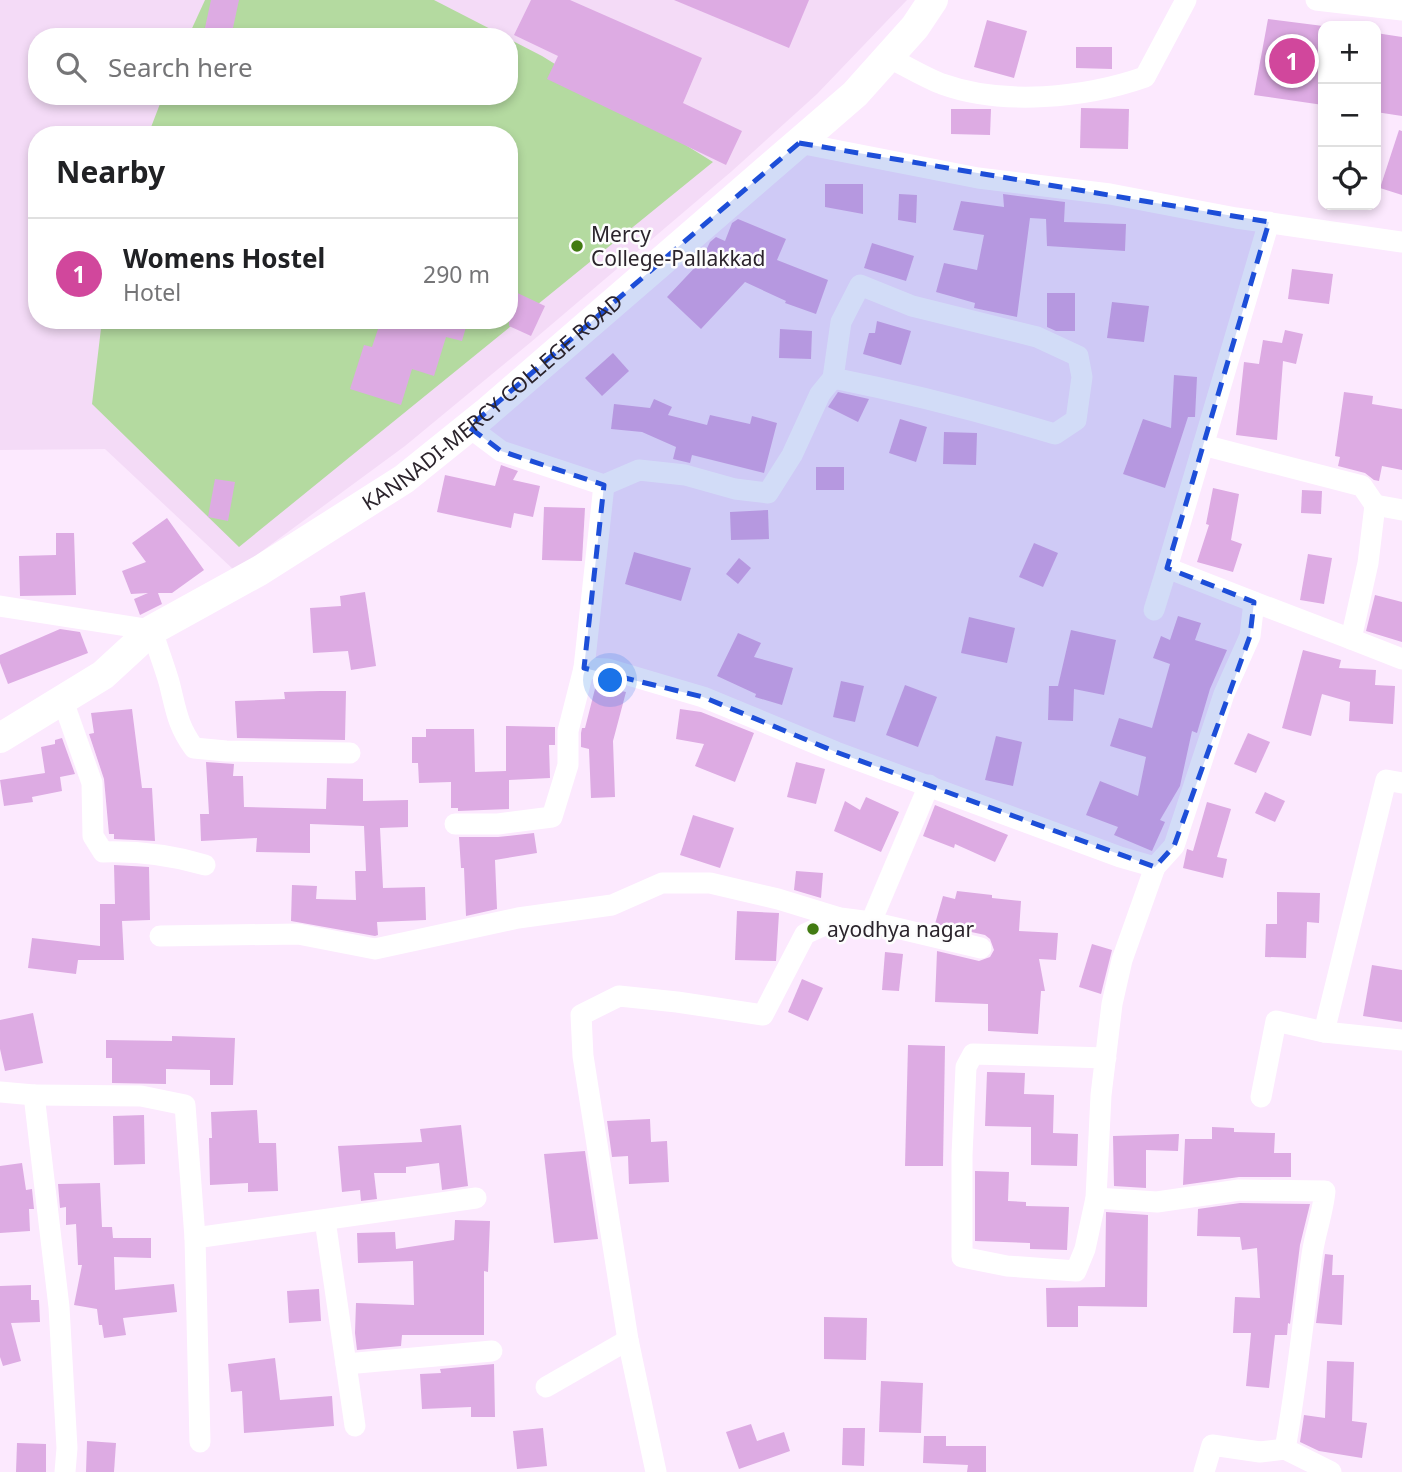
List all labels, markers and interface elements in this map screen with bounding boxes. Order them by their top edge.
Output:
map controls [1318,21,1381,210]
button: + [1318,21,1381,84]
search box [28,28,518,105]
pin: 1 [1269,35,1315,87]
icon: search [52,48,90,86]
text: Search here [108,49,253,85]
button: − [1318,84,1381,147]
button: locate [1318,147,1381,210]
text: Nearby [56,151,165,192]
place label: Mercy College-Pallakkad [591,220,765,272]
marker: Mercy College-Pallakkad [569,238,585,254]
text: Womens Hostel [123,240,325,276]
text: 1 [72,258,86,290]
text: 290 m [423,258,490,290]
text: Hotel [123,276,181,308]
street label: KANNADI-MERCY COLLEGE ROAD [356,287,628,516]
your location [593,663,627,697]
place label: ayodhya nagar [827,915,974,943]
marker: ayodhya nagar [805,921,821,937]

